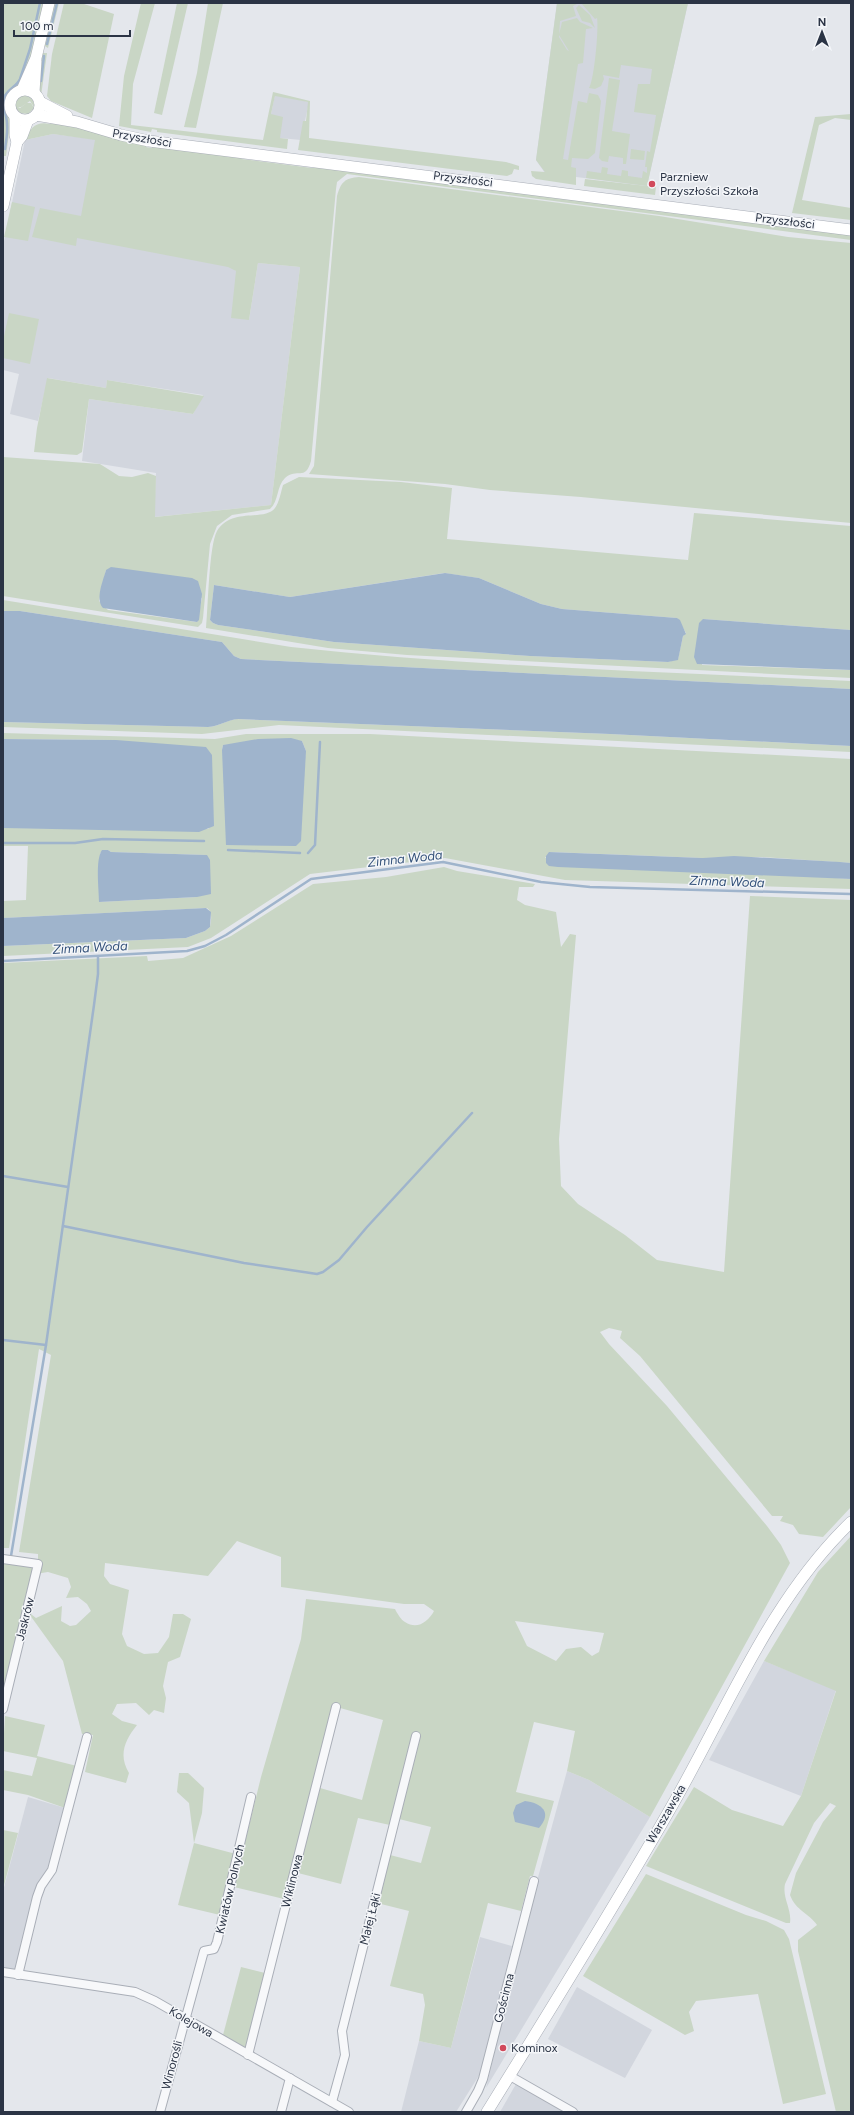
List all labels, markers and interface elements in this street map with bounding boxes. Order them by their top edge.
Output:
scale bar [14,12,130,38]
north arrow [802,12,842,52]
text: N [818,16,826,29]
text: 100 m [20,19,54,33]
street label: Przyszłości [111,126,173,150]
street label: Przyszłości [432,168,494,190]
place label: Parzniew Przyszłości Szkoła [660,170,758,198]
marker: Parzniew Przyszłości Szkoła [647,179,657,189]
street label: Przyszłości [754,210,816,232]
water label: Zimna Woda [367,847,444,870]
water label: Zimna Woda [689,873,765,890]
water label: Zimna Woda [52,938,128,957]
street label: Jaskrów [13,1595,37,1642]
street label: Warszawska [644,1782,688,1846]
street label: Kwiatów Polnych [213,1843,247,1935]
street label: Wiklinowa [279,1853,305,1909]
street label: Małej Łąki [357,1891,383,1947]
street label: Gościnna [491,1972,517,2024]
street label: Kolejowa [166,2004,216,2040]
street label: Winorośli [159,2039,185,2091]
place label: Kominox [511,2041,558,2055]
marker: Kominox [498,2043,508,2053]

